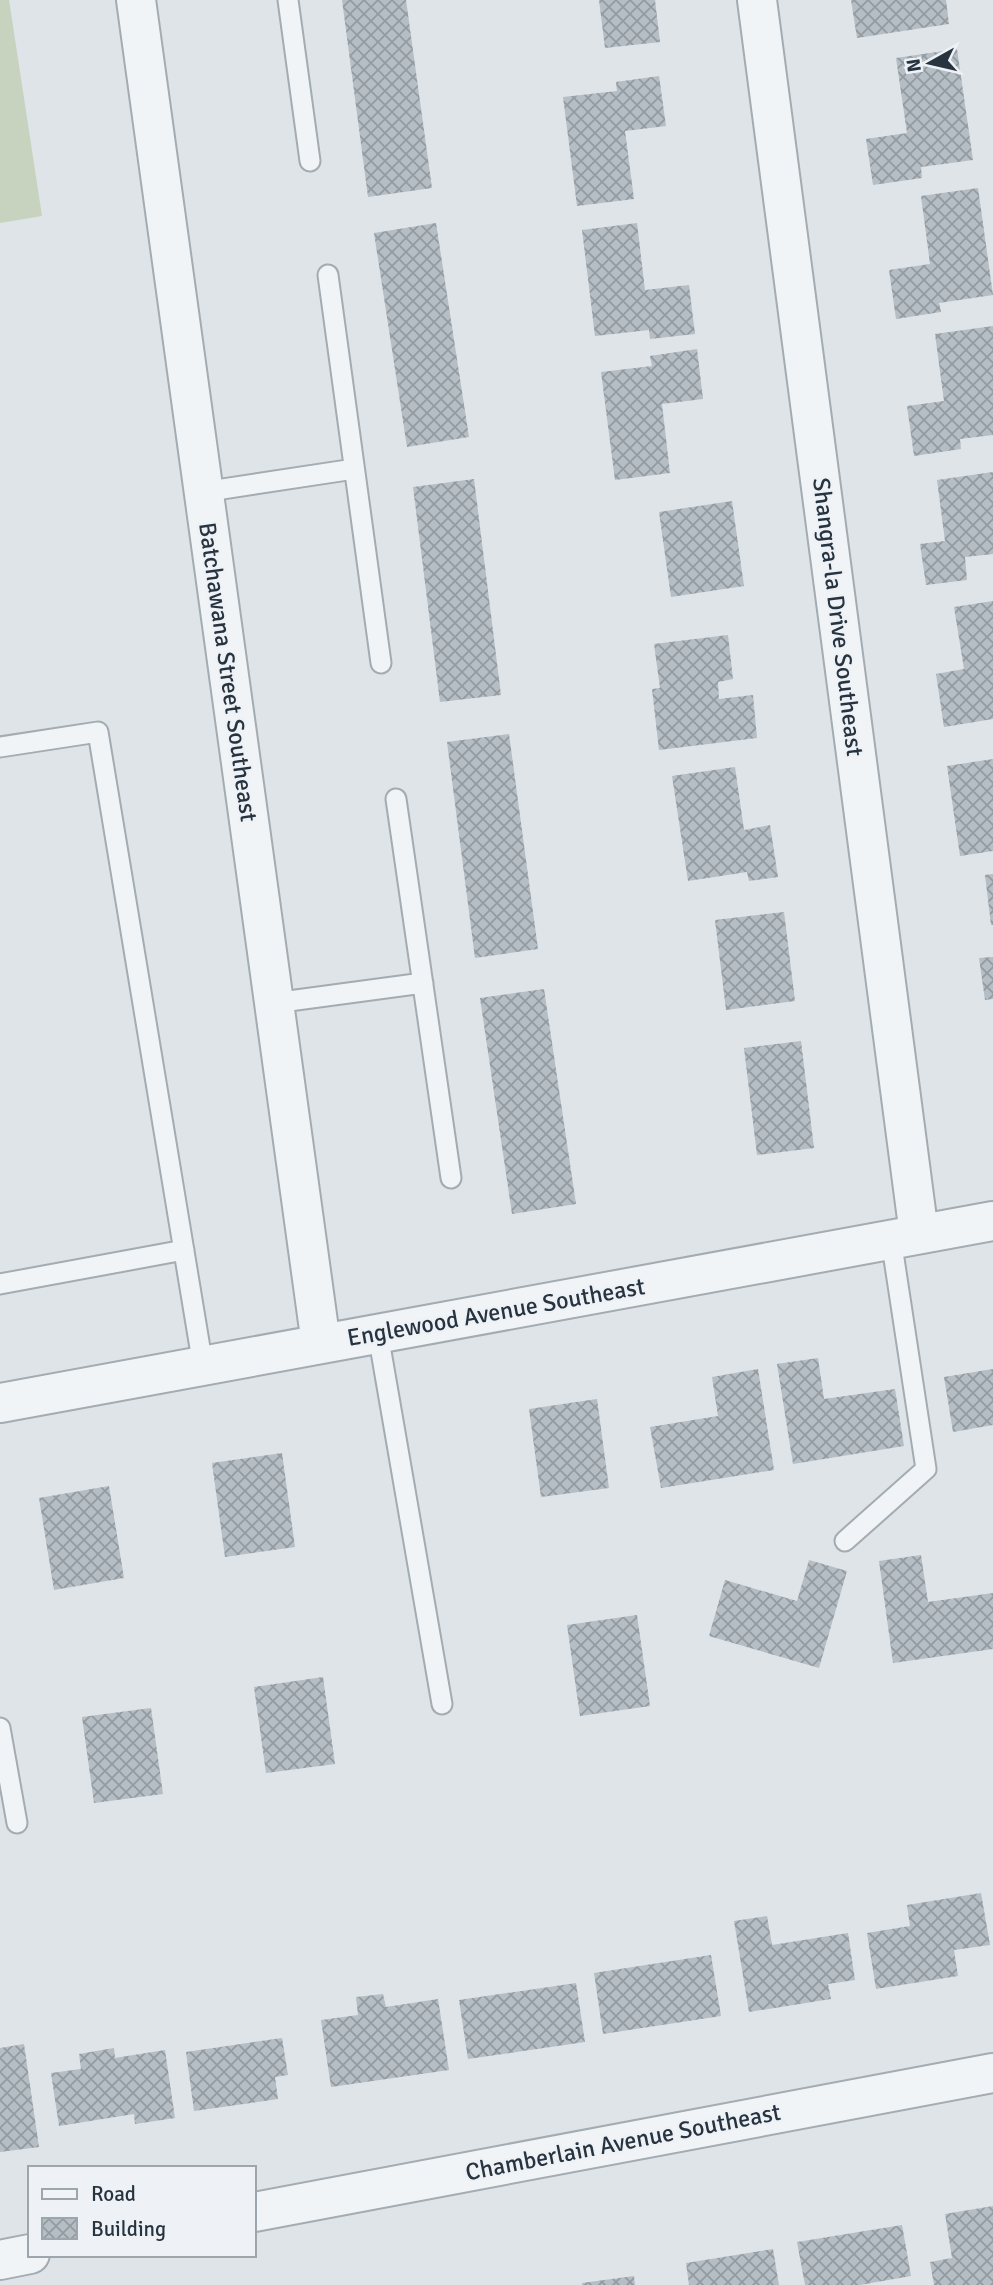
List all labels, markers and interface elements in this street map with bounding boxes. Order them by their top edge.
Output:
north arrow [895,28,965,98]
text: N [901,57,927,73]
street label: Shangra-la Drive Southeast [806,476,870,758]
street label: Batchawana Street Southeast [192,520,264,824]
street label: Englewood Avenue Southeast [345,1271,647,1353]
street label: Chamberlain Avenue Southeast [463,2097,783,2187]
legend [28,2166,256,2257]
text: Road [91,2181,136,2207]
text: Building [91,2216,166,2242]

